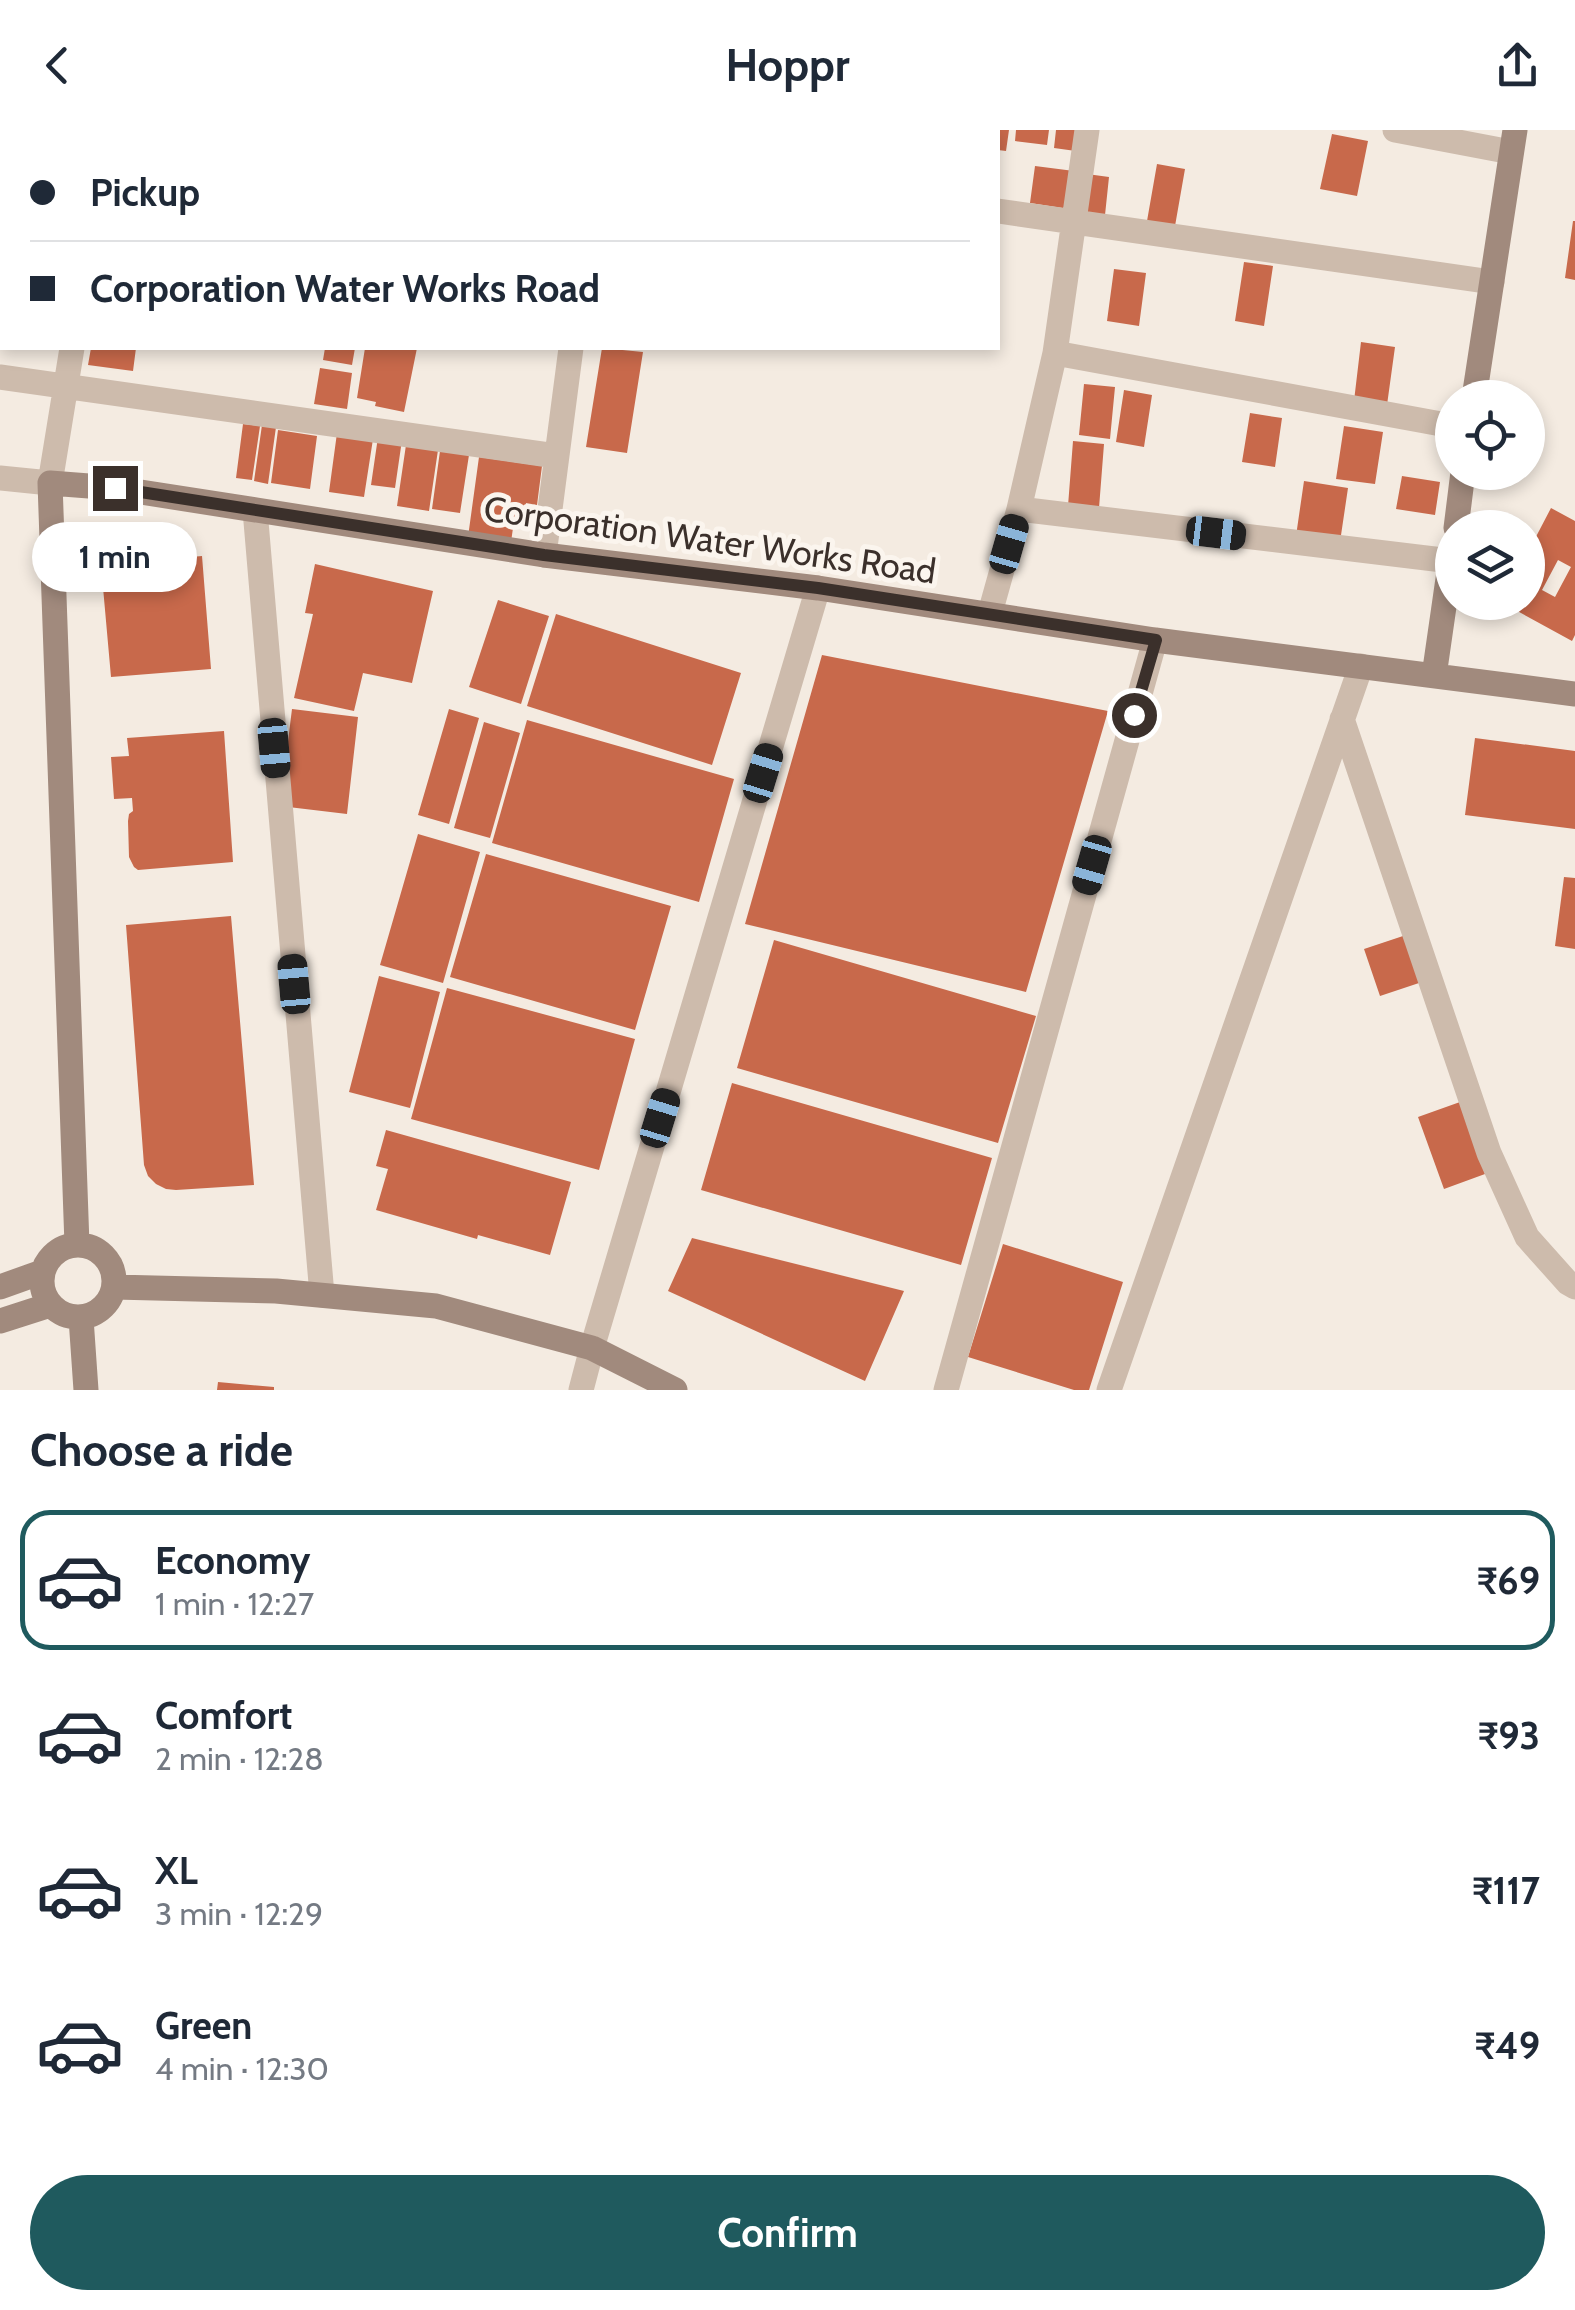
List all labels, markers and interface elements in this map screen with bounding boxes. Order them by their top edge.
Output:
icon: back [30,38,85,93]
text: Hoppr [725,38,850,92]
icon: share [1490,38,1545,93]
text: Pickup [90,169,200,216]
text: Corporation Water Works Road [90,265,600,312]
map controls [1435,380,1545,620]
button: locate [1435,380,1545,490]
route end [93,466,138,511]
street label: Corporation Water Works Road [481,486,939,593]
button: layers [1435,510,1545,620]
car [986,511,1032,577]
car [1184,514,1248,552]
callout: 1 min [32,523,198,593]
text: 1 min [78,537,151,576]
route start [1112,693,1157,738]
car [256,717,292,779]
car [740,740,786,806]
car [1069,832,1115,898]
car [276,953,312,1015]
car [637,1085,683,1151]
text: Choose a ride [30,1423,293,1477]
icon: car [35,1535,125,1625]
text: Economy [155,1537,310,1584]
text: ₹69 [1477,1557,1540,1604]
text: 1 min · 12:27 [155,1584,314,1623]
icon: car [35,1690,125,1780]
text: Comfort [155,1692,292,1739]
text: ₹93 [1477,1712,1540,1759]
text: 2 min · 12:28 [155,1739,324,1778]
icon: car [35,1845,125,1935]
text: XL [155,1847,198,1894]
text: ₹117 [1472,1867,1540,1914]
text: 3 min · 12:29 [155,1894,323,1933]
icon: car [35,2000,125,2090]
text: Green [155,2002,252,2049]
text: ₹49 [1474,2022,1540,2069]
text: 4 min · 12:30 [155,2049,329,2088]
button: Confirm [30,2175,1545,2290]

